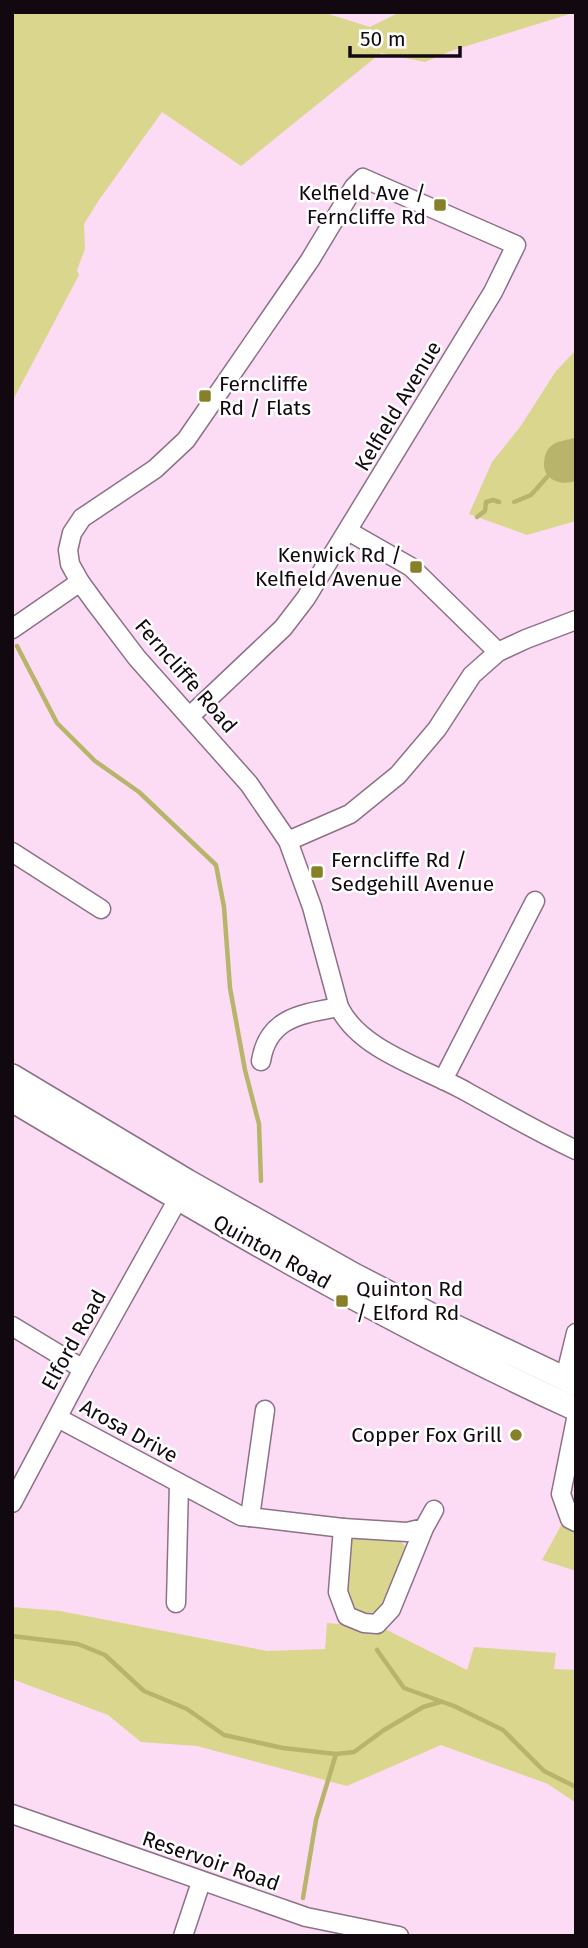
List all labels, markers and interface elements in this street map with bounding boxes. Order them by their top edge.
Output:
scale bar [350,14,460,58]
text: 50 m [360,26,406,52]
place label: Kelfield Ave / Ferncliffe Rd [298,180,426,230]
marker: Kelfield Ave / Ferncliffe Rd [432,197,448,213]
street label: Kelfield Avenue [349,336,447,476]
place label: Ferncliffe Rd / Flats [219,371,311,421]
marker: Ferncliffe Rd / Flats [197,388,213,404]
place label: Kenwick Rd / Kelfield Avenue [255,542,402,592]
marker: Kenwick Rd / Kelfield Avenue [408,559,424,575]
street label: Ferncliffe Road [129,614,243,738]
place label: Ferncliffe Rd / Sedgehill Avenue [331,847,494,897]
marker: Ferncliffe Rd / Sedgehill Avenue [309,864,325,880]
street label: Quinton Road [208,1209,336,1295]
place label: Quinton Rd / Elford Rd [356,1276,463,1326]
street label: Elford Road [36,1285,112,1395]
marker: Quinton Rd / Elford Rd [334,1293,350,1309]
street label: Arosa Drive [76,1394,182,1468]
place label: Copper Fox Grill [351,1422,502,1448]
marker: Copper Fox Grill [508,1427,524,1443]
street label: Reservoir Road [139,1825,283,1897]

